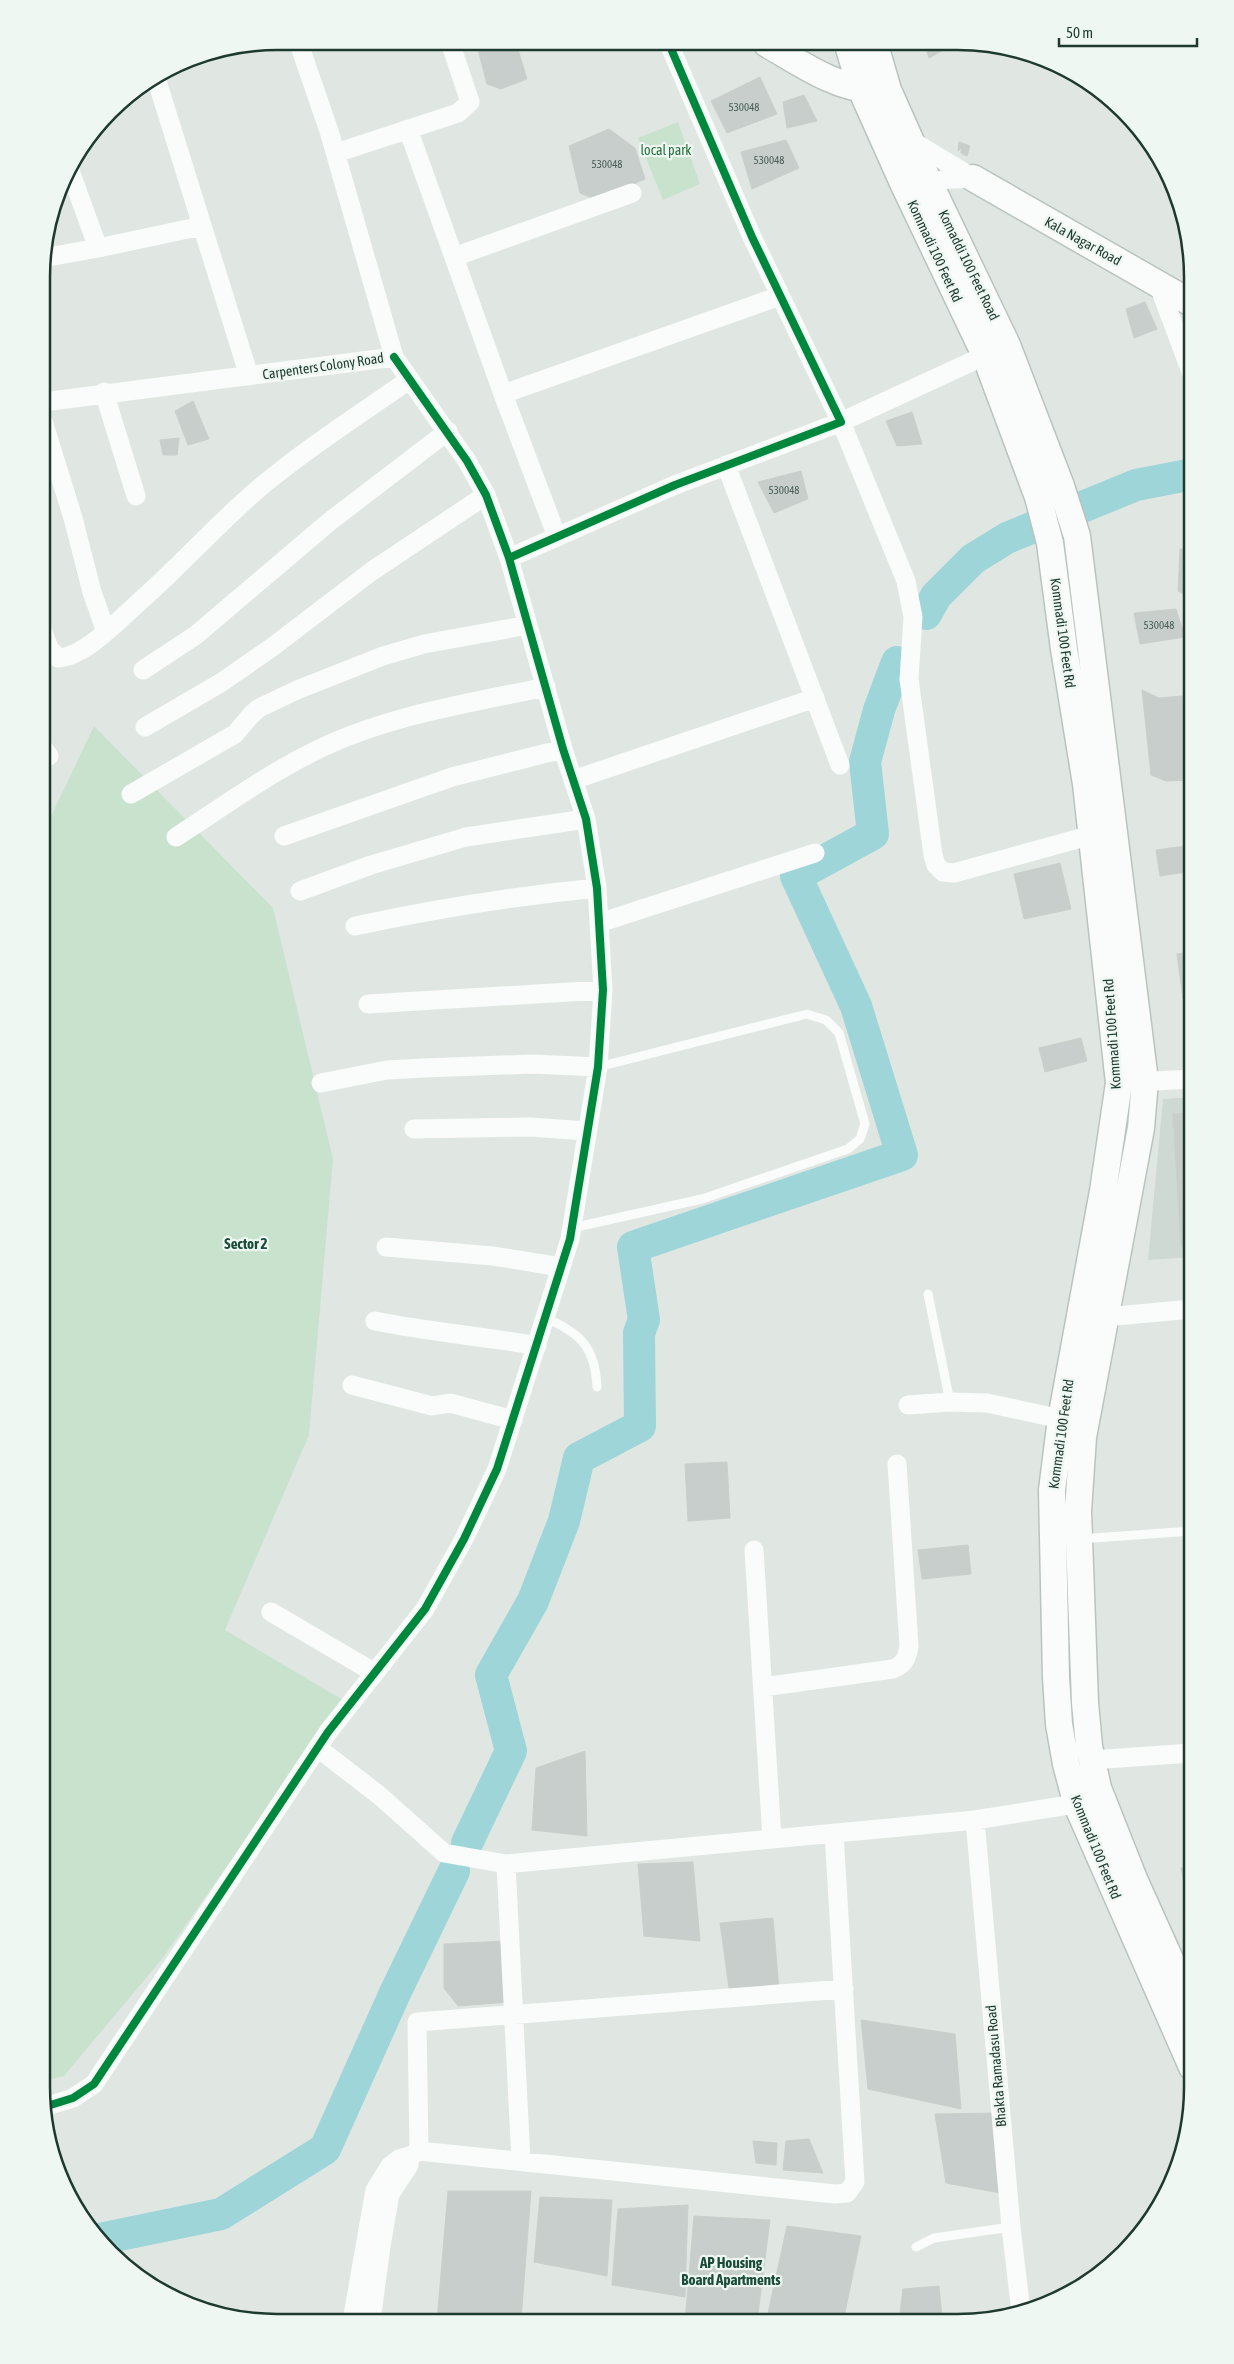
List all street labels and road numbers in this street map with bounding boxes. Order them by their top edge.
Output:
street label: Kommadi 100 Feet Rd [904,197,966,305]
street label: Komaddi 100 Feet Road [935,207,1003,323]
street label: Kala Nagar Road [1042,213,1124,269]
street label: Carpenters Colony Road [261,350,385,382]
street label: Kommadi 100 Feet Rd [1047,577,1079,689]
street label: Kommadi 100 Feet Rd [1100,978,1124,1090]
street label: Kommadi 100 Feet Rd [1045,1378,1077,1490]
street label: Kommadi 100 Feet Rd [1068,1793,1124,1901]
street label: Bhakta Ramadasu Road [983,2004,1009,2128]

